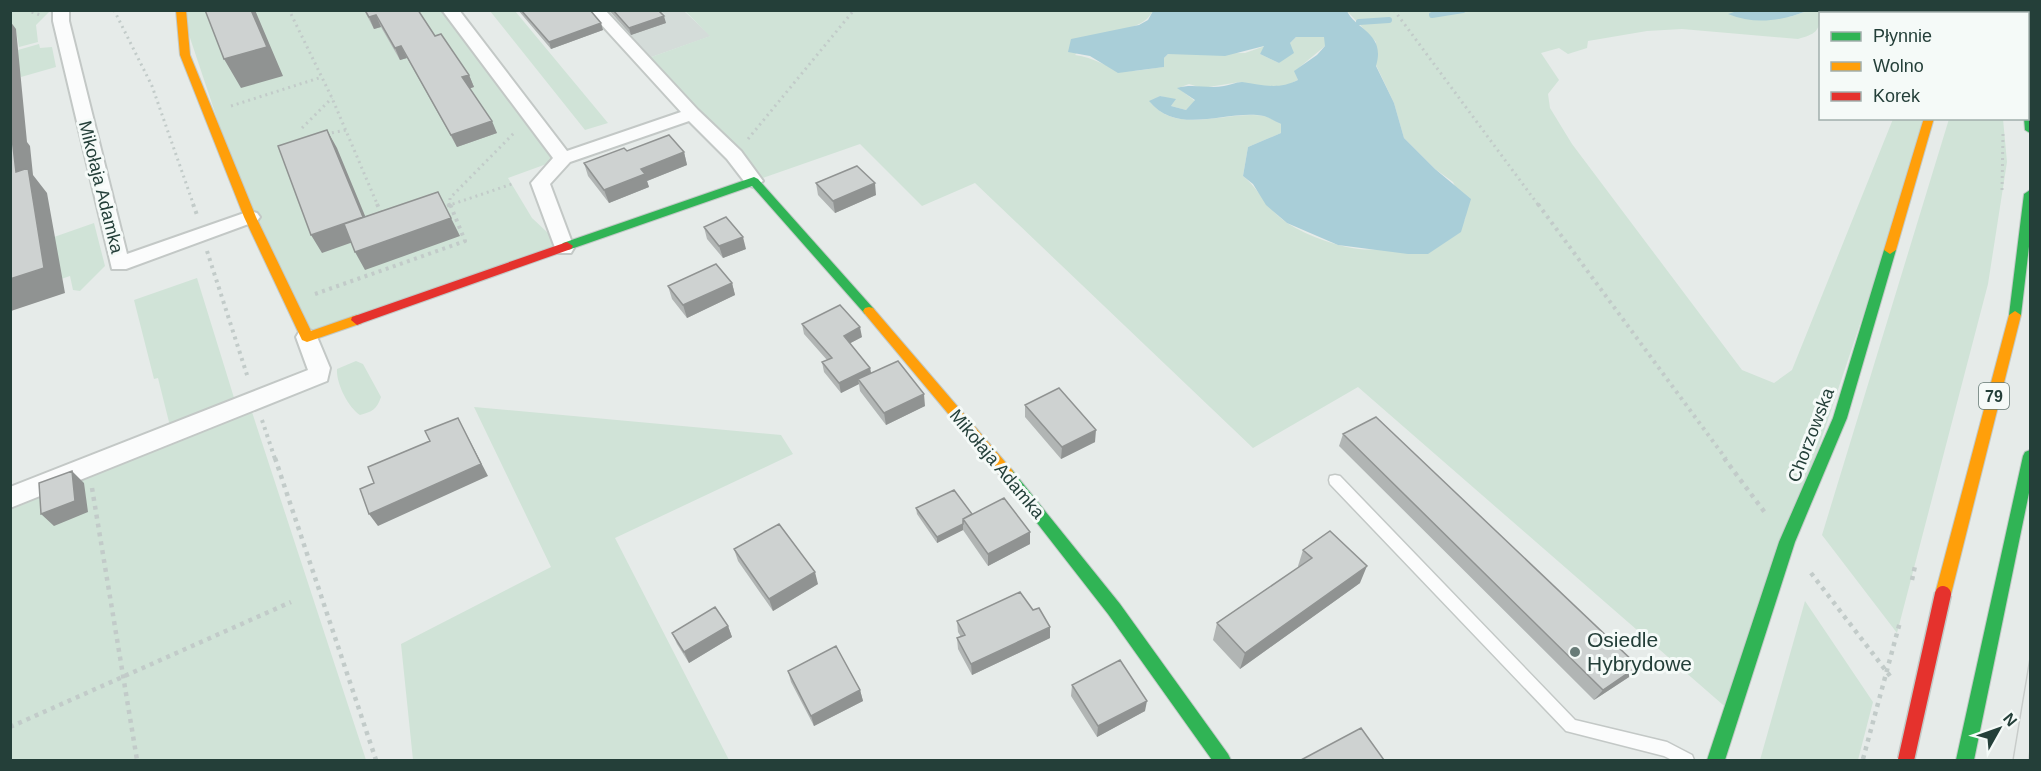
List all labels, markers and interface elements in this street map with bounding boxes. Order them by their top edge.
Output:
legend [1819,12,2029,120]
text: Płynnie [1873,26,1932,46]
text: Wolno [1873,56,1924,76]
text: Korek [1873,86,1921,106]
street label: Mikołaja Adamka [75,119,127,256]
road number: 79 [1979,383,2009,409]
street label: Chorzowska [1784,384,1838,485]
street label: Mikołaja Adamka [946,405,1049,523]
place label: Osiedle Hybrydowe [1587,628,1692,675]
marker: Osiedle Hybrydowe [1568,645,1582,659]
north arrow [1969,699,2029,759]
text: N [2000,710,2020,730]

